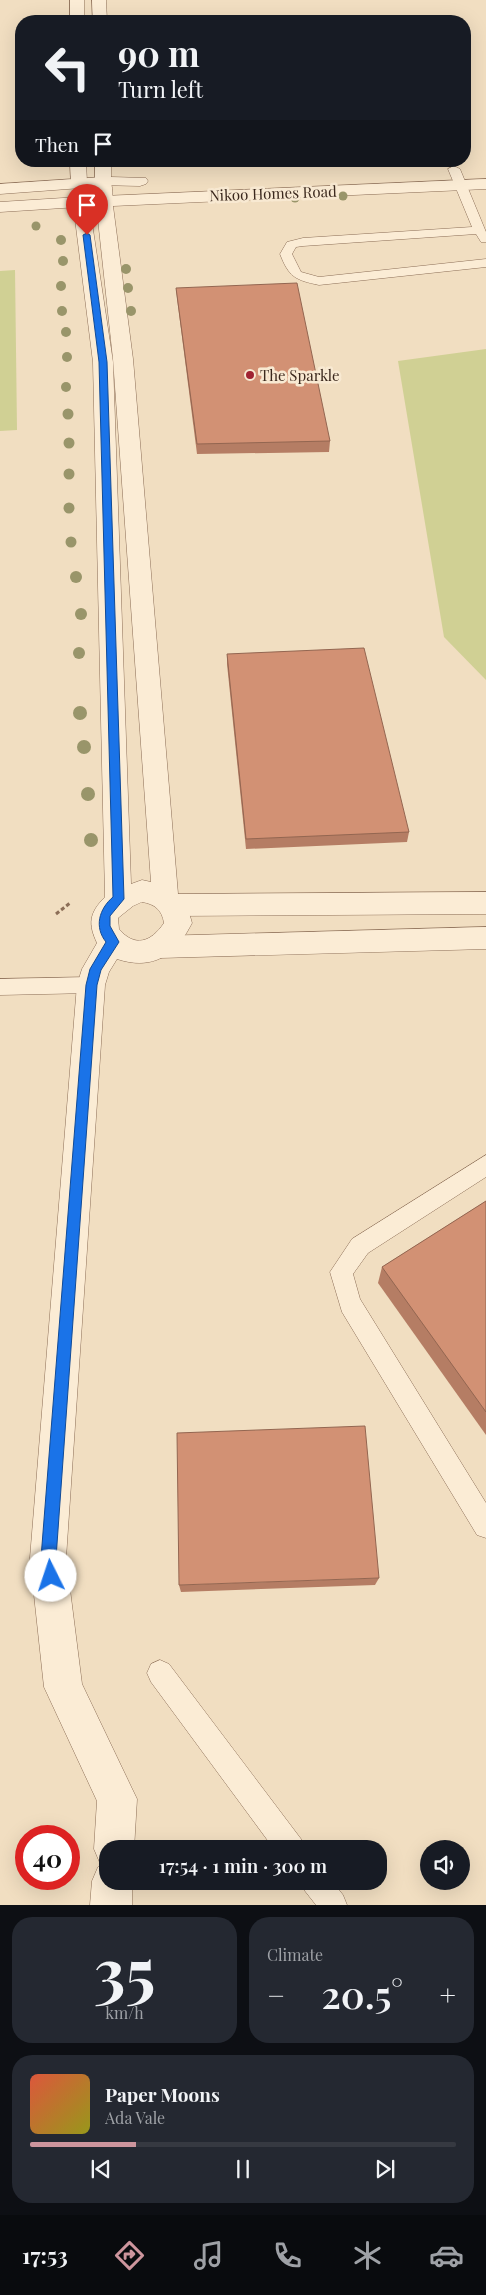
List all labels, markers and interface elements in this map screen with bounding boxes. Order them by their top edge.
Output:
text: 90 m [118,29,200,76]
icon: left [35,35,100,100]
text: Turn left [118,74,203,104]
icon: arrive [89,130,117,158]
text: Then [35,131,79,157]
street label: Nikoo Homes Road [209,181,337,205]
pin [66,184,108,235]
icon: arrive [73,191,101,219]
place label: The Sparkle [260,365,340,385]
marker: The Sparkle [244,369,256,381]
position arrow [24,1549,76,1601]
speed limit sign: 40 [15,1825,80,1890]
map controls [420,1840,470,1890]
button: sound [420,1840,470,1890]
text: 17:54 · 1 min · 300 m [159,1852,327,1878]
text: 35 [94,1926,155,2012]
text: Climate [267,1944,323,1965]
text: 20.5° [321,1968,403,2019]
text: − [267,1976,285,2013]
text: + [440,1976,456,2013]
text: km/h [105,2002,144,2023]
text: Paper Moons [105,2081,220,2107]
text: Ada Vale [105,2107,165,2128]
icon: previous [87,2155,115,2183]
icon: pause [229,2155,257,2183]
icon: next [371,2155,399,2183]
icon: directions [112,2238,147,2273]
icon: music [191,2238,226,2273]
icon: phone [270,2238,305,2273]
icon: climate [350,2238,385,2273]
icon: car [429,2238,464,2273]
text: 17:53 [22,2240,68,2270]

